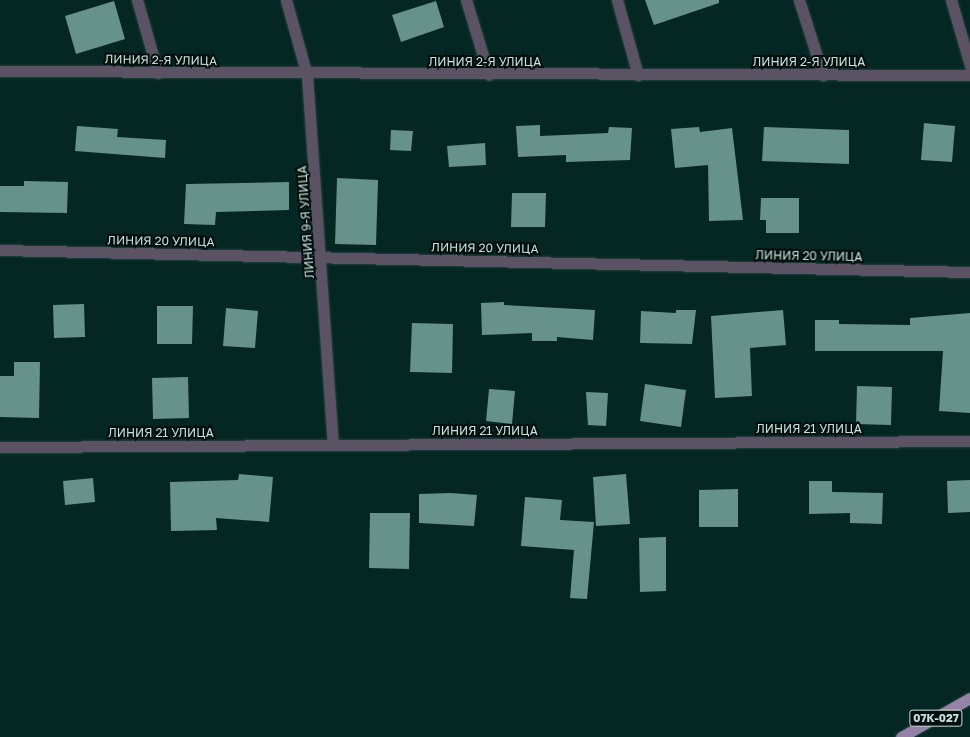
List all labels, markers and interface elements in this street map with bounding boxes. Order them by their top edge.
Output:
street label: ЛИНИЯ 2-Я УЛИЦА [105,52,217,68]
street label: ЛИНИЯ 2-Я УЛИЦА [429,55,541,69]
street label: ЛИНИЯ 2-Я УЛИЦА [753,55,865,69]
street label: ЛИНИЯ 9-Я УЛИЦА [295,165,317,279]
street label: ЛИНИЯ 20 УЛИЦА [107,233,215,249]
street label: ЛИНИЯ 20 УЛИЦА [431,240,539,256]
street label: ЛИНИЯ 20 УЛИЦА [755,248,863,264]
street label: ЛИНИЯ 21 УЛИЦА [756,422,862,436]
street label: ЛИНИЯ 21 УЛИЦА [432,424,538,438]
street label: ЛИНИЯ 21 УЛИЦА [108,426,214,440]
road number: 07К-027 [909,709,963,727]

